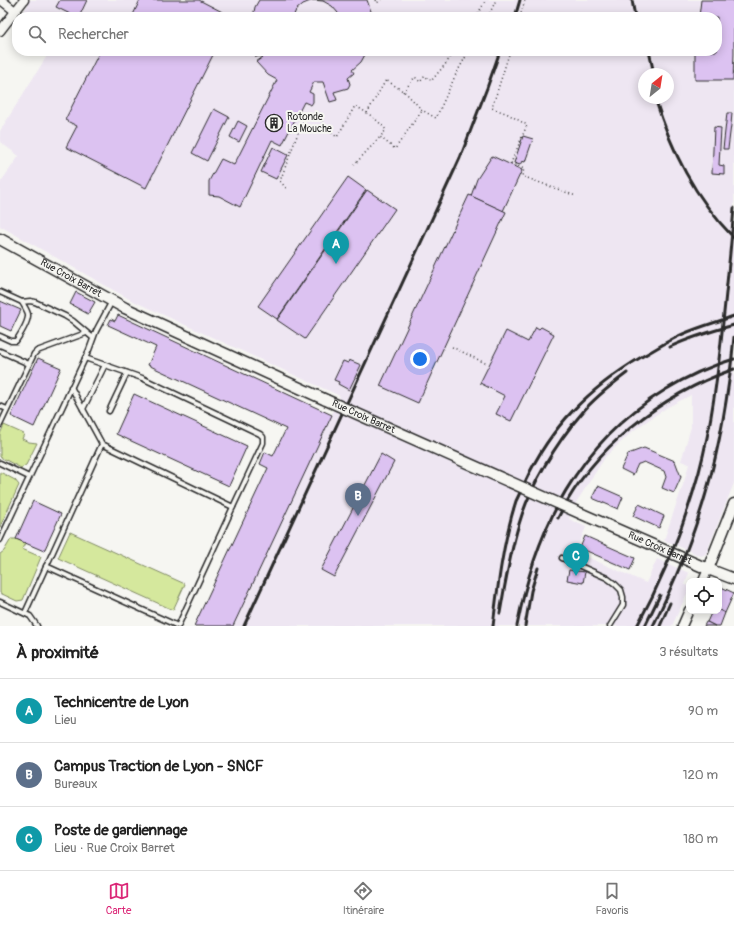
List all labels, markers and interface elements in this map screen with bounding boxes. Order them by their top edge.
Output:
search box [12,12,722,56]
icon: search [26,23,48,45]
text: Rechercher [58,25,129,44]
north arrow [638,68,674,104]
place label: Rotonde La Mouche [287,111,332,135]
building icon: Rotonde La Mouche [264,113,284,133]
pin: A [323,231,349,264]
street label: Rue Croix Barret [38,256,104,300]
your location [410,349,430,369]
street label: Rue Croix Barret [330,397,398,436]
pin: B [345,483,371,516]
street label: Rue Croix Barret [626,529,694,568]
pin: C [563,543,589,576]
map controls [686,578,722,614]
button: locate [686,578,722,614]
text: À proximité [16,642,99,663]
text: 3 résultats [659,644,718,660]
text: Technicentre de Lyon [54,693,189,712]
text: A [25,703,33,719]
text: 90 m [688,703,718,719]
text: Lieu [54,712,77,728]
text: Campus Traction de Lyon - SNCF [54,757,264,776]
text: B [25,767,33,783]
text: 120 m [682,767,718,783]
text: Bureaux [54,776,98,792]
text: Poste de gardiennage [54,821,187,840]
text: C [25,831,33,847]
text: 180 m [683,831,718,847]
text: Lieu · Rue Croix Barret [54,840,175,856]
tab: Carte [106,880,131,917]
tab: Itinéraire [343,880,384,917]
tab: Favoris [596,880,628,917]

